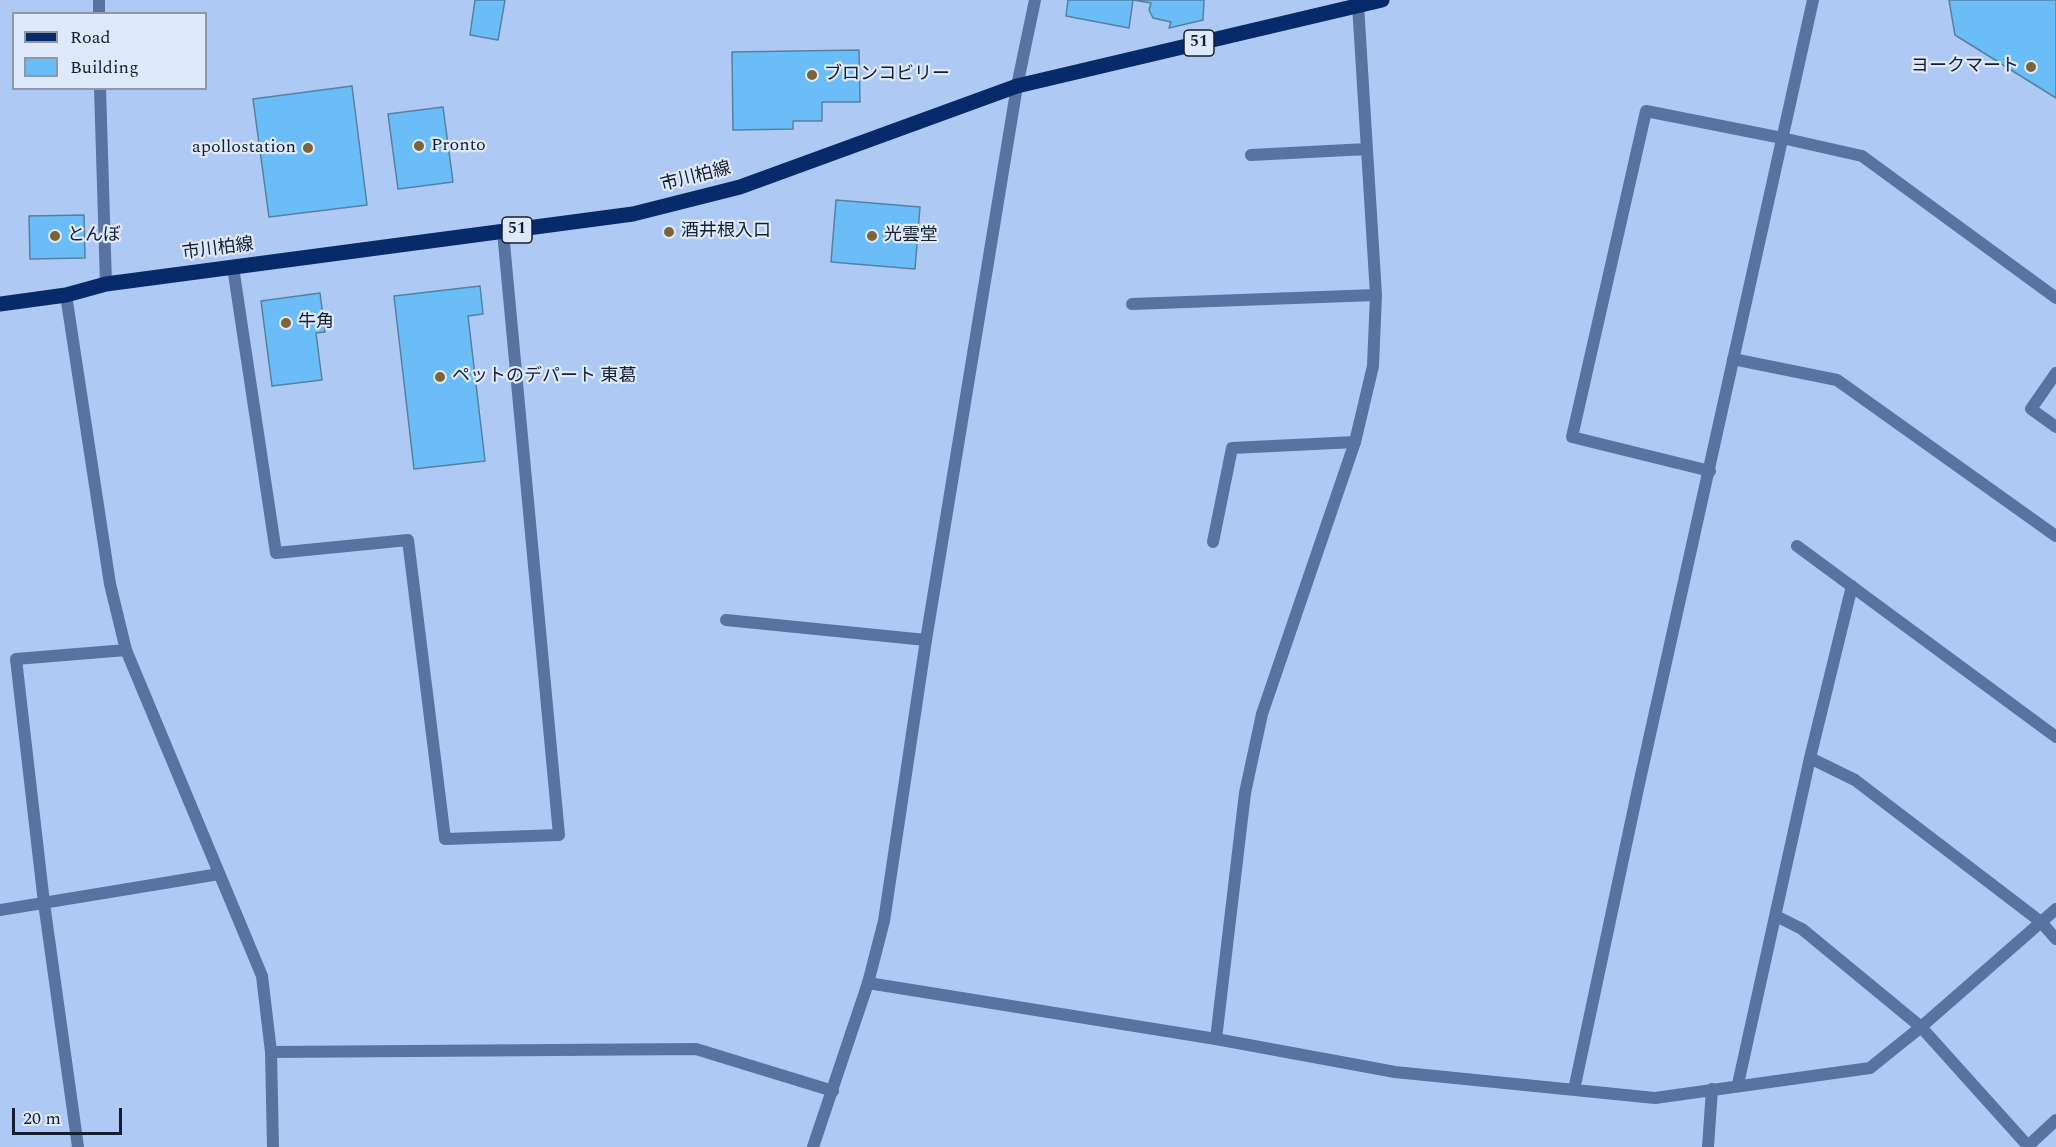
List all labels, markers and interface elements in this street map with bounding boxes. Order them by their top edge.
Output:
legend [12,12,207,90]
text: Road [70,24,111,51]
road number: 51 [1184,30,1214,56]
text: Building [70,54,139,81]
place label: ヨークマート [1911,56,2019,78]
marker: ヨークマート [2024,60,2038,74]
place label: ブロンコビリー [824,64,950,86]
marker: ブロンコビリー [805,68,819,82]
place label: Pronto [431,135,486,157]
place label: apollostation [192,137,296,159]
marker: Pronto [412,139,426,153]
marker: apollostation [301,141,315,155]
street label: 市川柏線 [658,159,734,197]
road number: 51 [502,217,532,243]
place label: 酒井根入口 [681,221,771,243]
place label: とんぼ [67,225,121,247]
marker: 酒井根入口 [662,225,676,239]
place label: 光雲堂 [884,225,938,247]
marker: とんぼ [48,229,62,243]
marker: 光雲堂 [865,229,879,243]
street label: 市川柏線 [181,235,255,265]
place label: 牛角 [298,312,334,334]
marker: 牛角 [279,316,293,330]
place label: ペットのデパート 東葛 [452,366,636,388]
marker: ペットのデパート 東葛 [433,370,447,384]
scale bar [15,1096,124,1134]
text: 20 m [23,1105,61,1132]

